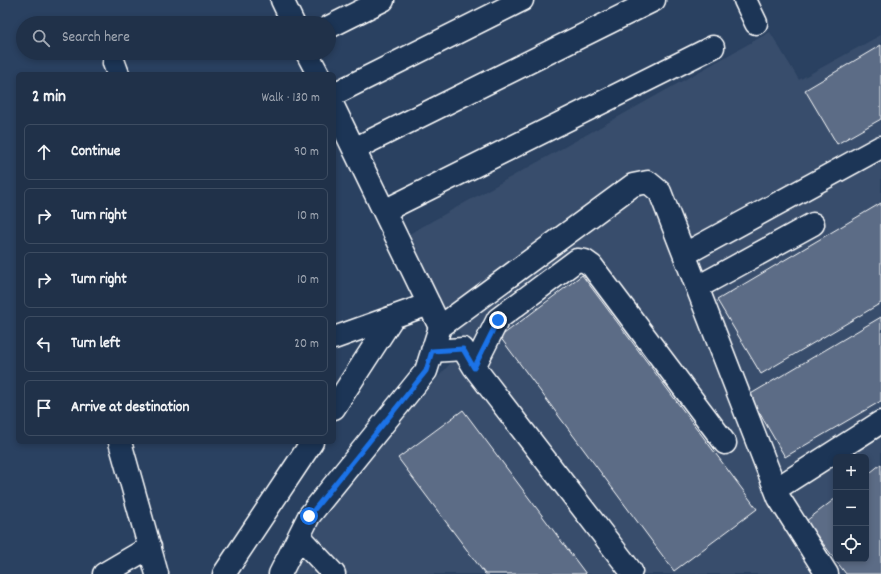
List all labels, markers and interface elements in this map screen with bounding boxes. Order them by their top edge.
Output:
search box [16,16,336,60]
icon: search [30,27,52,49]
text: Search here [62,27,130,49]
text: 2 min [32,86,66,110]
text: Walk · 130 m [261,89,320,108]
icon: ahead [33,141,55,163]
text: Continue [71,141,120,163]
text: 90 m [294,143,319,162]
icon: right [33,205,55,227]
text: Turn right [71,205,127,227]
text: 10 m [297,207,319,226]
icon: right [33,269,55,291]
text: Turn right [71,269,127,291]
text: 10 m [297,271,319,290]
route end [489,311,507,329]
icon: left [33,333,55,355]
text: Turn left [71,333,120,355]
text: 20 m [294,335,319,354]
icon: arrive [33,397,55,419]
text: Arrive at destination [71,397,189,419]
map controls [833,454,869,562]
button: + [833,454,869,490]
button: − [833,490,869,526]
route start [300,507,318,525]
button: locate [833,526,869,562]

